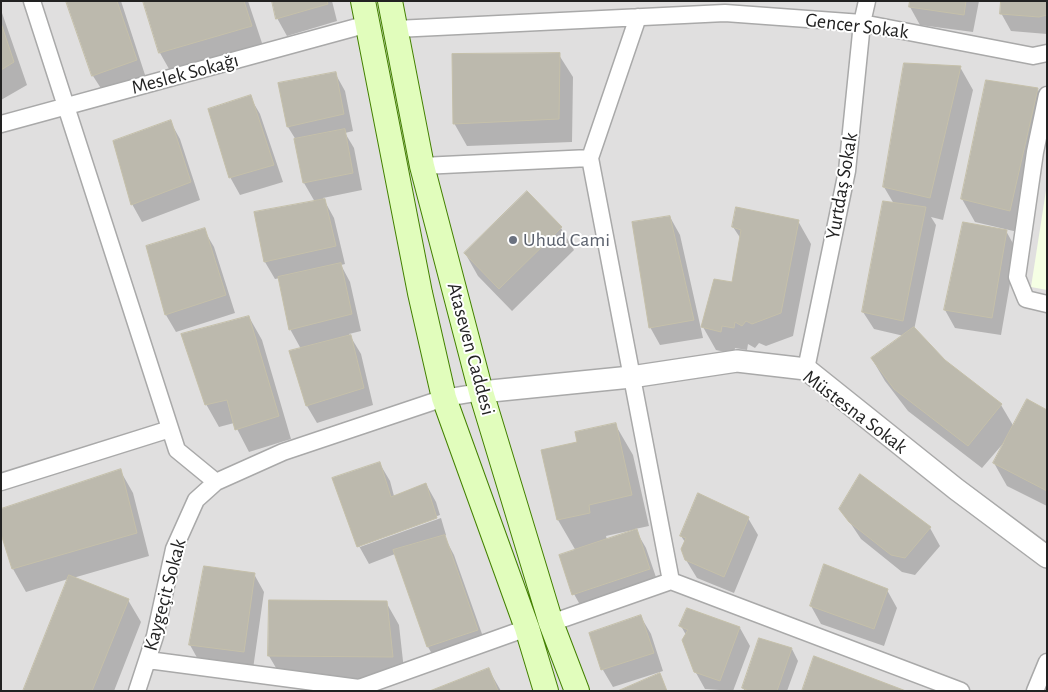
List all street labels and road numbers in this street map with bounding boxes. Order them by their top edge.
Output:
street label: Gencer Sokak [804,8,910,44]
street label: Meslek Sokağı [129,48,241,100]
street label: Yurtdaş Sokak [821,131,863,241]
street label: Ataseven Caddesi [442,280,500,418]
street label: Müstesna Sokak [798,365,912,459]
street label: Kaygeçit Sokak [139,536,191,654]

